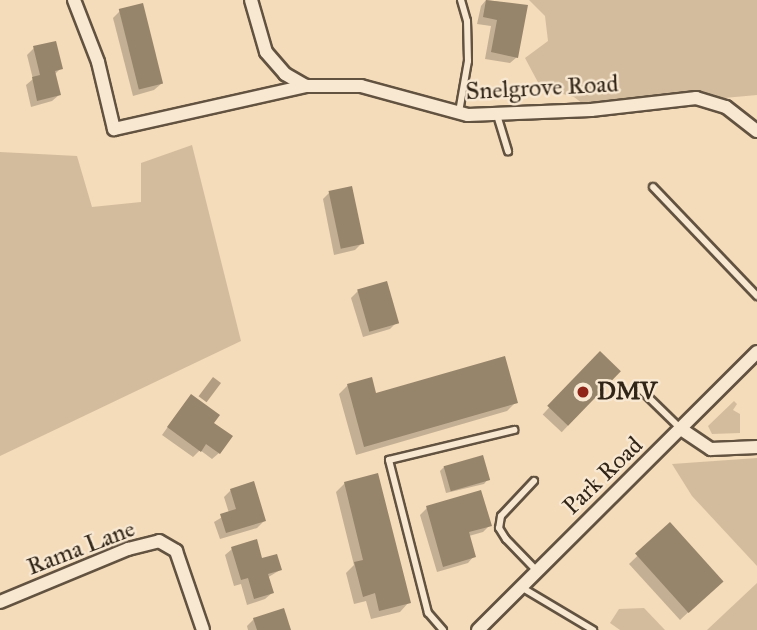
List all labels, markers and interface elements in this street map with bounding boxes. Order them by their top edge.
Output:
street label: Snelgrove Road [465,70,619,106]
place label: DMV [597,378,657,406]
marker: DMV [575,384,591,400]
street label: Park Road [557,431,649,521]
street label: Rama Lane [23,514,139,582]

